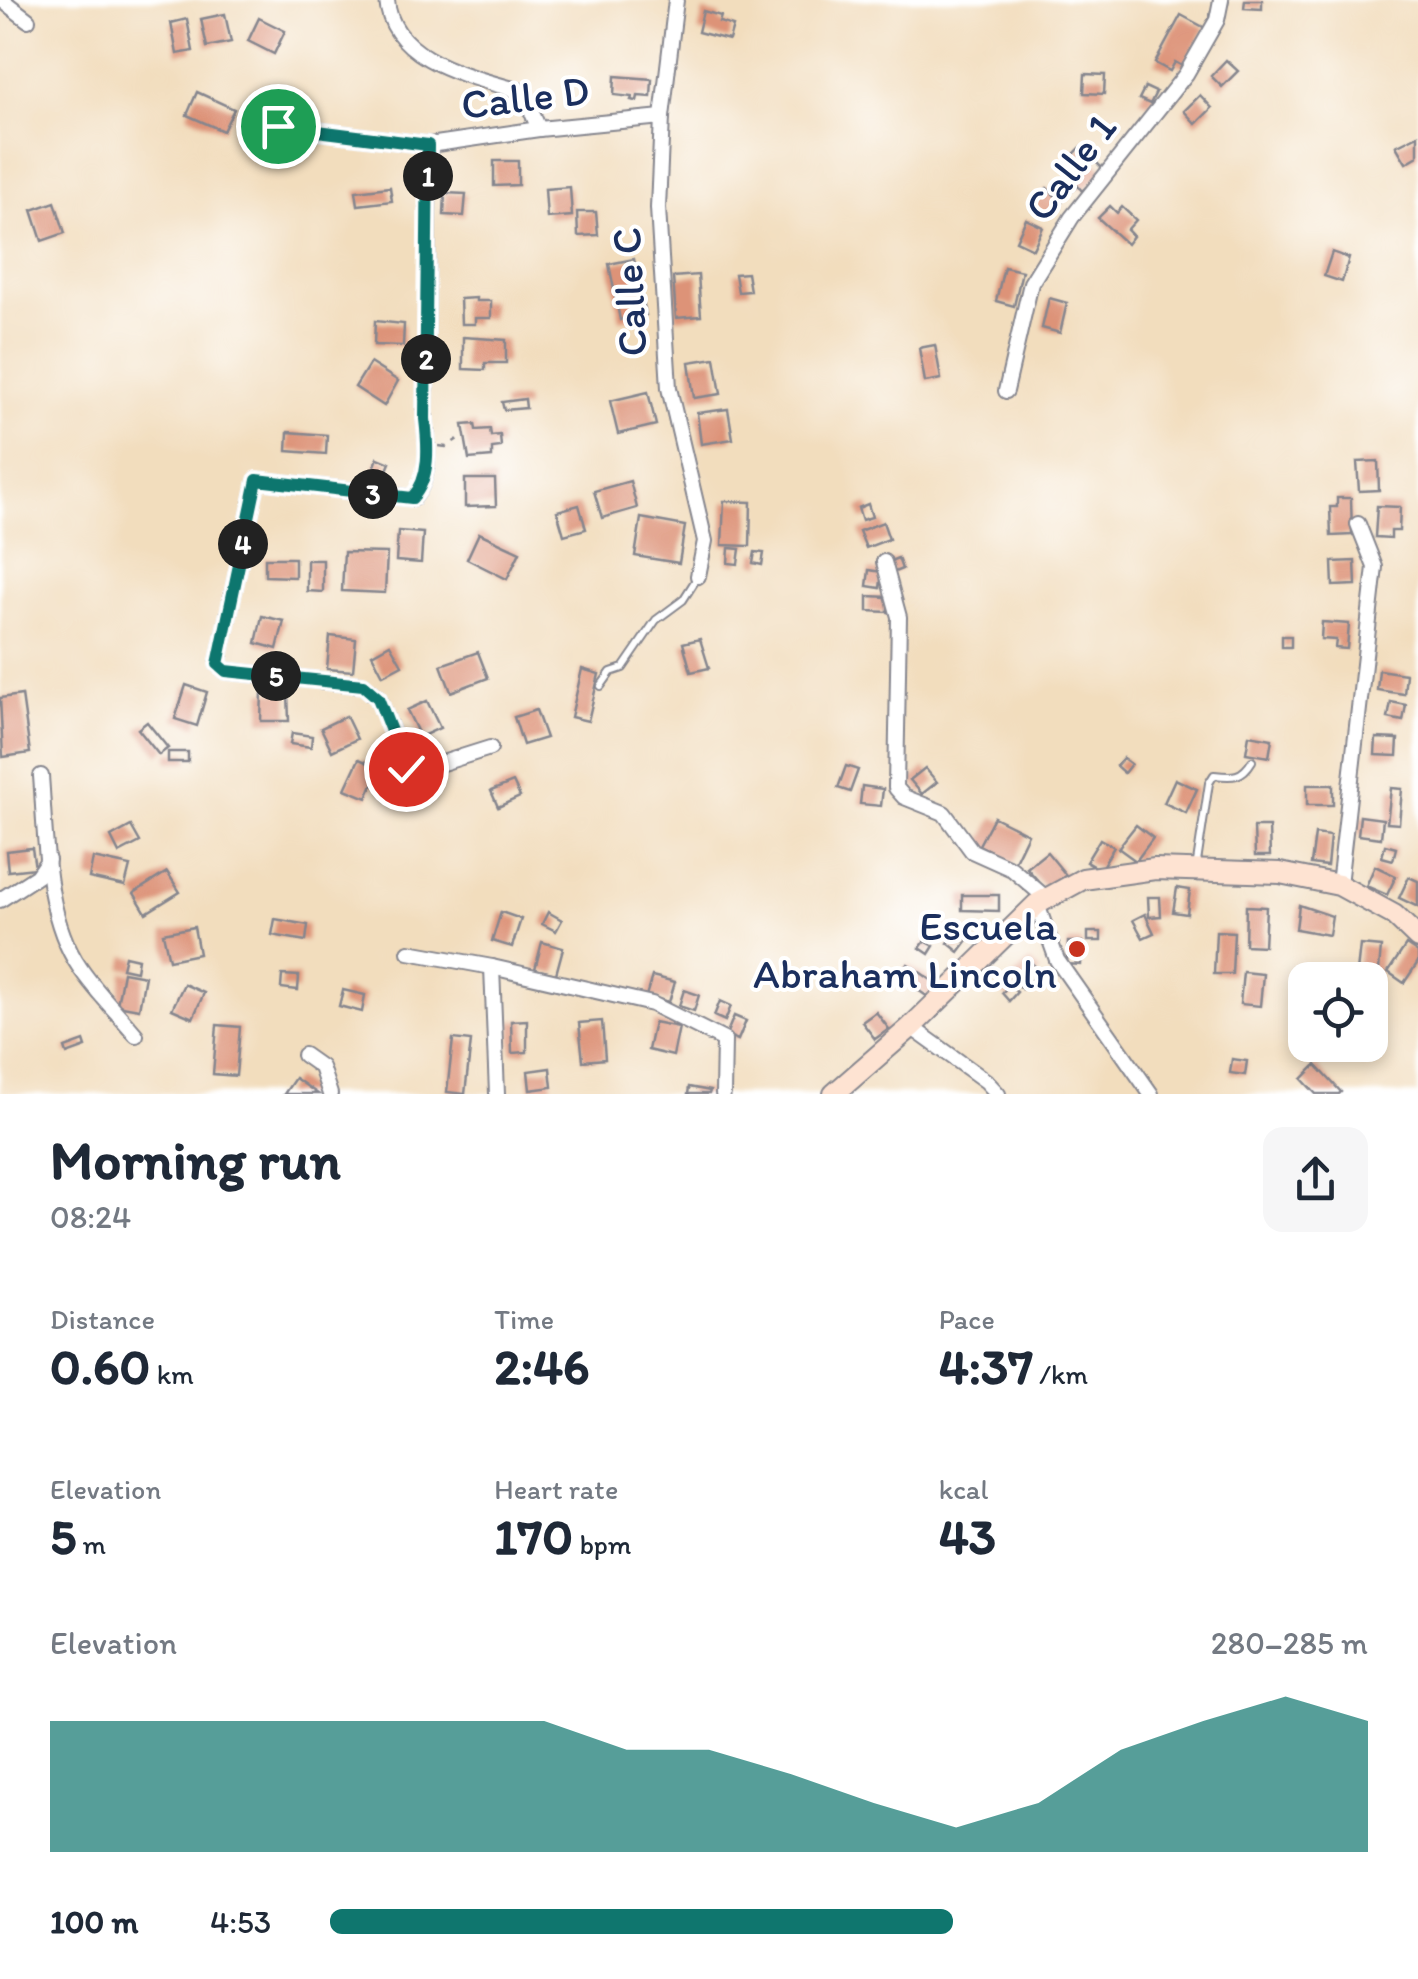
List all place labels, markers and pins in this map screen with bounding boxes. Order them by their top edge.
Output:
pin [236,84,321,169]
pin: 1 [403,151,453,201]
pin: 2 [401,334,451,384]
pin: 3 [348,469,398,519]
pin: 4 [218,519,268,569]
pin: 5 [251,651,301,701]
pin [364,727,449,812]
place label: Escuela Abraham Lincoln [753,900,1057,999]
marker: Escuela Abraham Lincoln [1066,938,1088,960]

